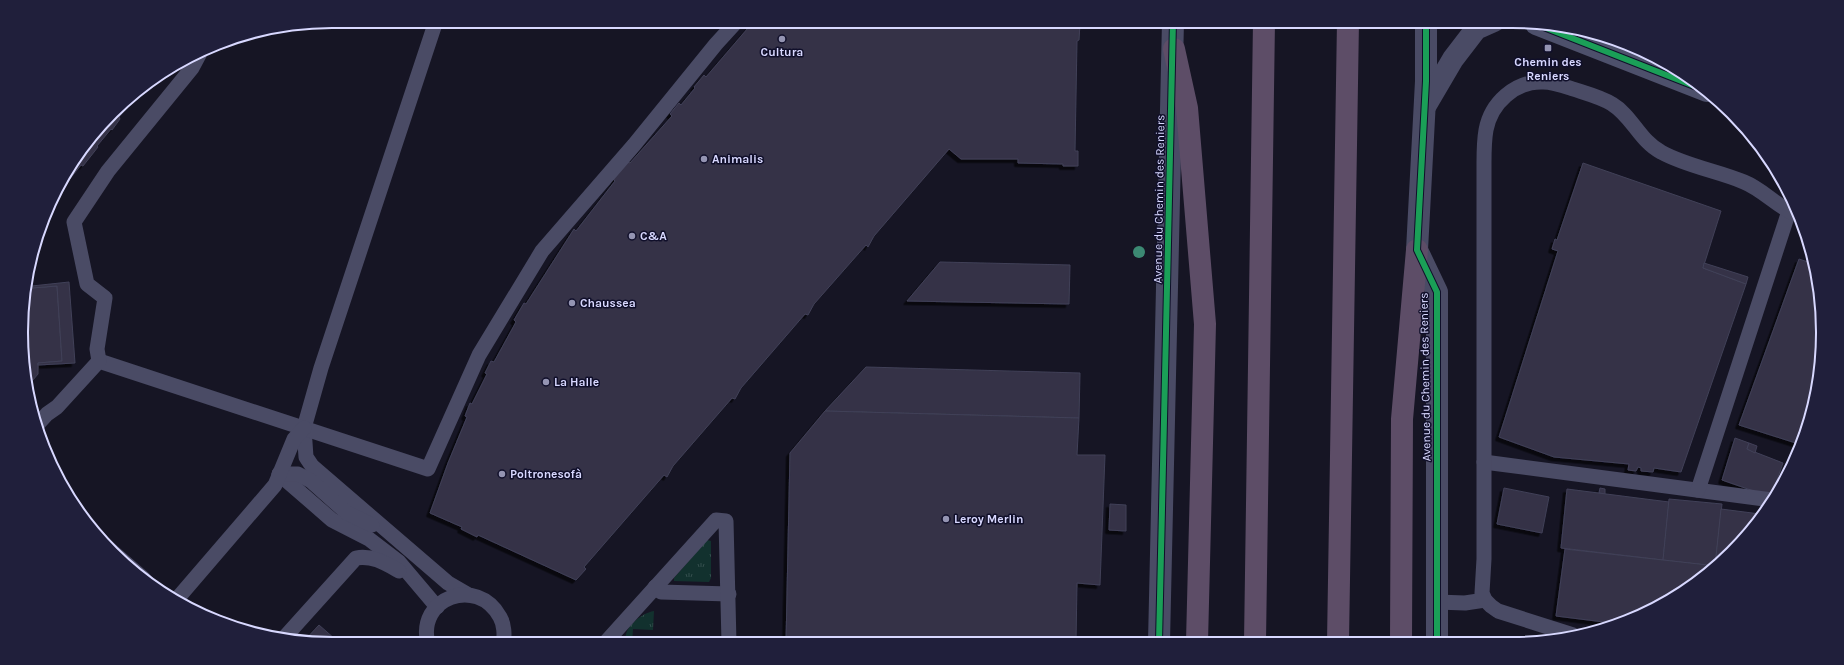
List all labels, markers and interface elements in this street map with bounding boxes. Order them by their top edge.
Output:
marker: Cultura [777,34,787,44]
marker: Chemin des Reniers [1543,43,1553,53]
place label: Cultura [761,45,803,59]
place label: Chemin des Reniers [1514,55,1582,83]
street label: Avenue du Chemin des Reniers [1151,114,1167,284]
place label: Animalis [712,152,763,166]
marker: Animalis [699,154,709,164]
place label: C&A [640,229,667,243]
marker: C&A [627,231,637,241]
street label: Avenue du Chemin des Reniers [1417,292,1433,462]
place label: Chaussea [580,296,636,310]
marker: Chaussea [567,298,577,308]
place label: La Halle [554,375,599,389]
marker: La Halle [541,377,551,387]
place label: Poltronesofà [510,467,582,481]
marker: Poltronesofà [497,469,507,479]
place label: Leroy Merlin [954,512,1024,526]
marker: Leroy Merlin [941,514,951,524]

